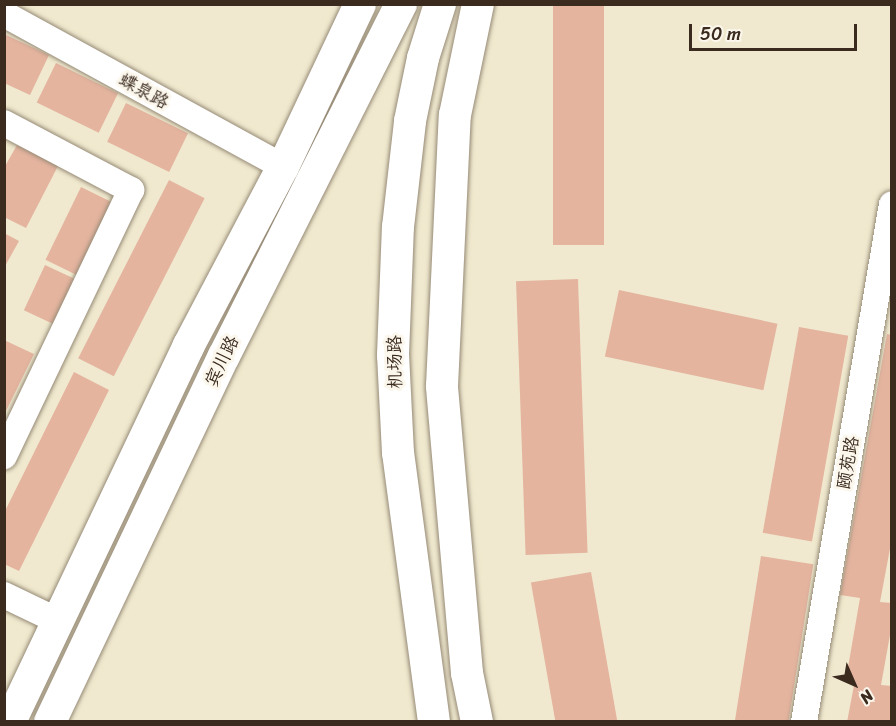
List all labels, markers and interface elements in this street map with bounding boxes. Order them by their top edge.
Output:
scale bar [692,12,860,50]
text: 50 m [700,18,741,50]
street label: 蝶泉路 [115,68,173,114]
street label: 宾川路 [200,332,244,390]
street label: 机场路 [384,335,406,389]
street label: 颐苑路 [833,435,863,491]
north arrow [824,654,884,714]
text: N [853,683,881,711]

